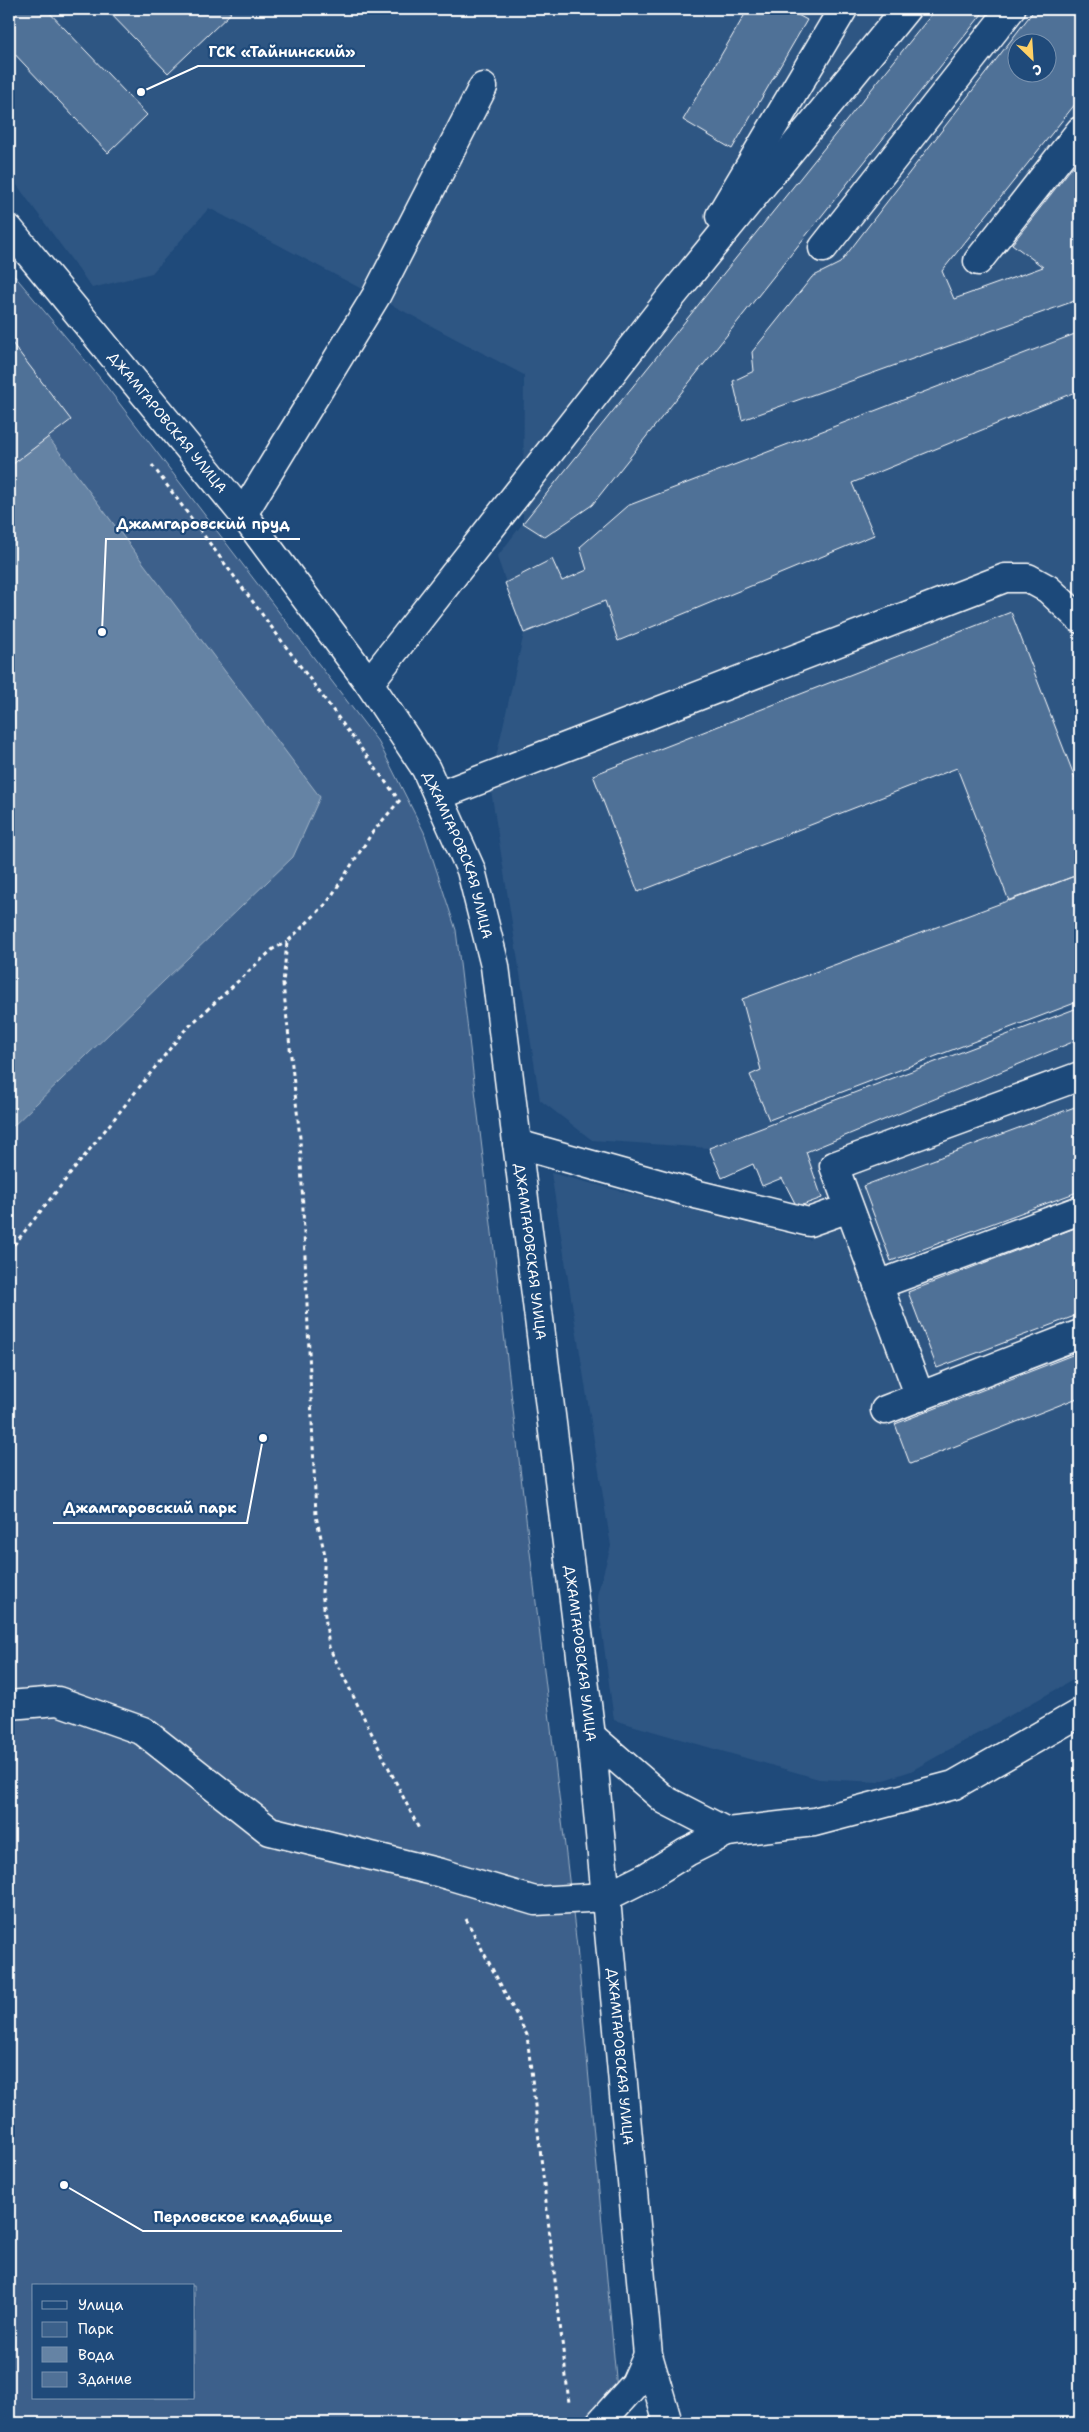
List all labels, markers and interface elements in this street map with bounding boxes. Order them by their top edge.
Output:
north arrow [1006,32,1056,82]
callout: ГСК «Тайнинский» [198,36,365,66]
text: ГСК «Тайнинский» [209,42,355,62]
text: С [1030,60,1045,80]
street label: ДЖАМГАРОВСКАЯ УЛИЦА [104,348,231,497]
callout: Джамгаровский пруд [106,509,300,539]
text: Джамгаровский пруд [116,514,290,534]
street label: ДЖАМГАРОВСКАЯ УЛИЦА [419,769,497,941]
street label: ДЖАМГАРОВСКАЯ УЛИЦА [511,1162,551,1341]
callout: Джамгаровский парк [53,1493,247,1523]
text: Джамгаровский парк [63,1498,237,1518]
street label: ДЖАМГАРОВСКАЯ УЛИЦА [561,1564,600,1742]
street label: ДЖАМГАРОВСКАЯ УЛИЦА [603,1967,638,2146]
callout: Перловское кладбище [143,2201,342,2231]
text: Перловское кладбище [154,2207,332,2227]
legend [32,2284,195,2400]
text: Улица [78,2295,124,2315]
text: Парк [78,2319,114,2339]
text: Вода [78,2345,115,2365]
text: Здание [78,2369,132,2389]

